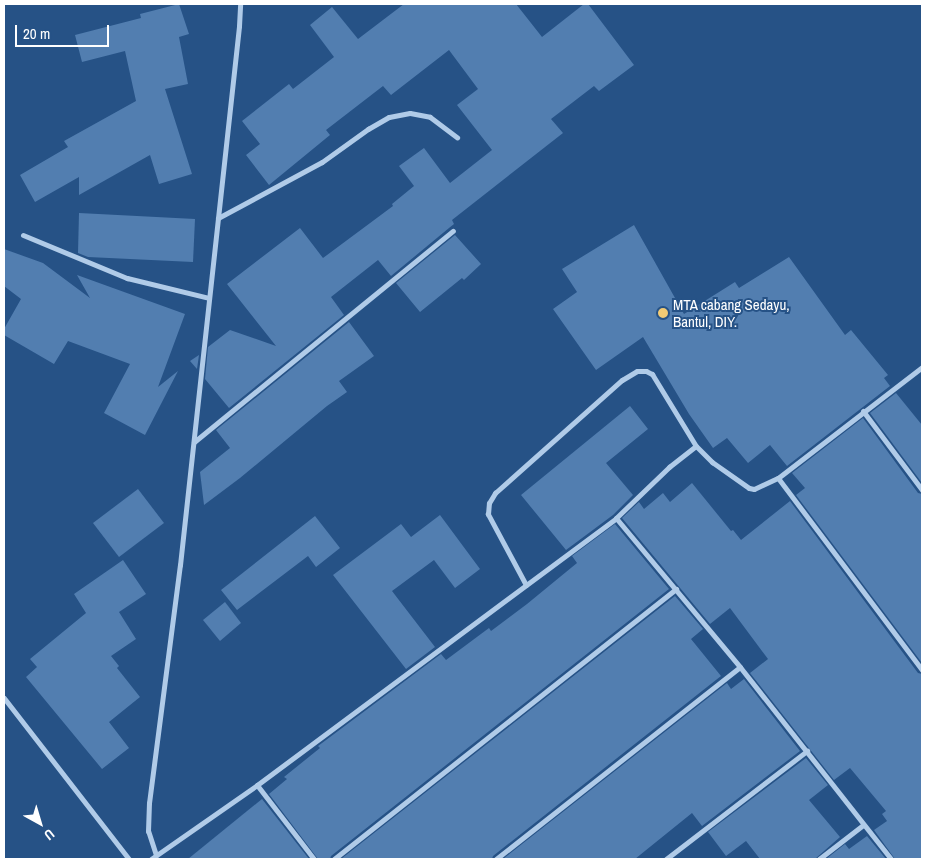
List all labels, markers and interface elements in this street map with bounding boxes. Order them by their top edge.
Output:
scale bar [18,15,111,47]
text: 20 m [23,23,50,44]
place label: MTA cabang Sedayu, Bantul, DIY. [673,295,790,330]
marker: MTA cabang Sedayu, Bantul, DIY. [657,307,669,319]
north arrow [15,798,65,848]
text: U [41,825,58,844]

